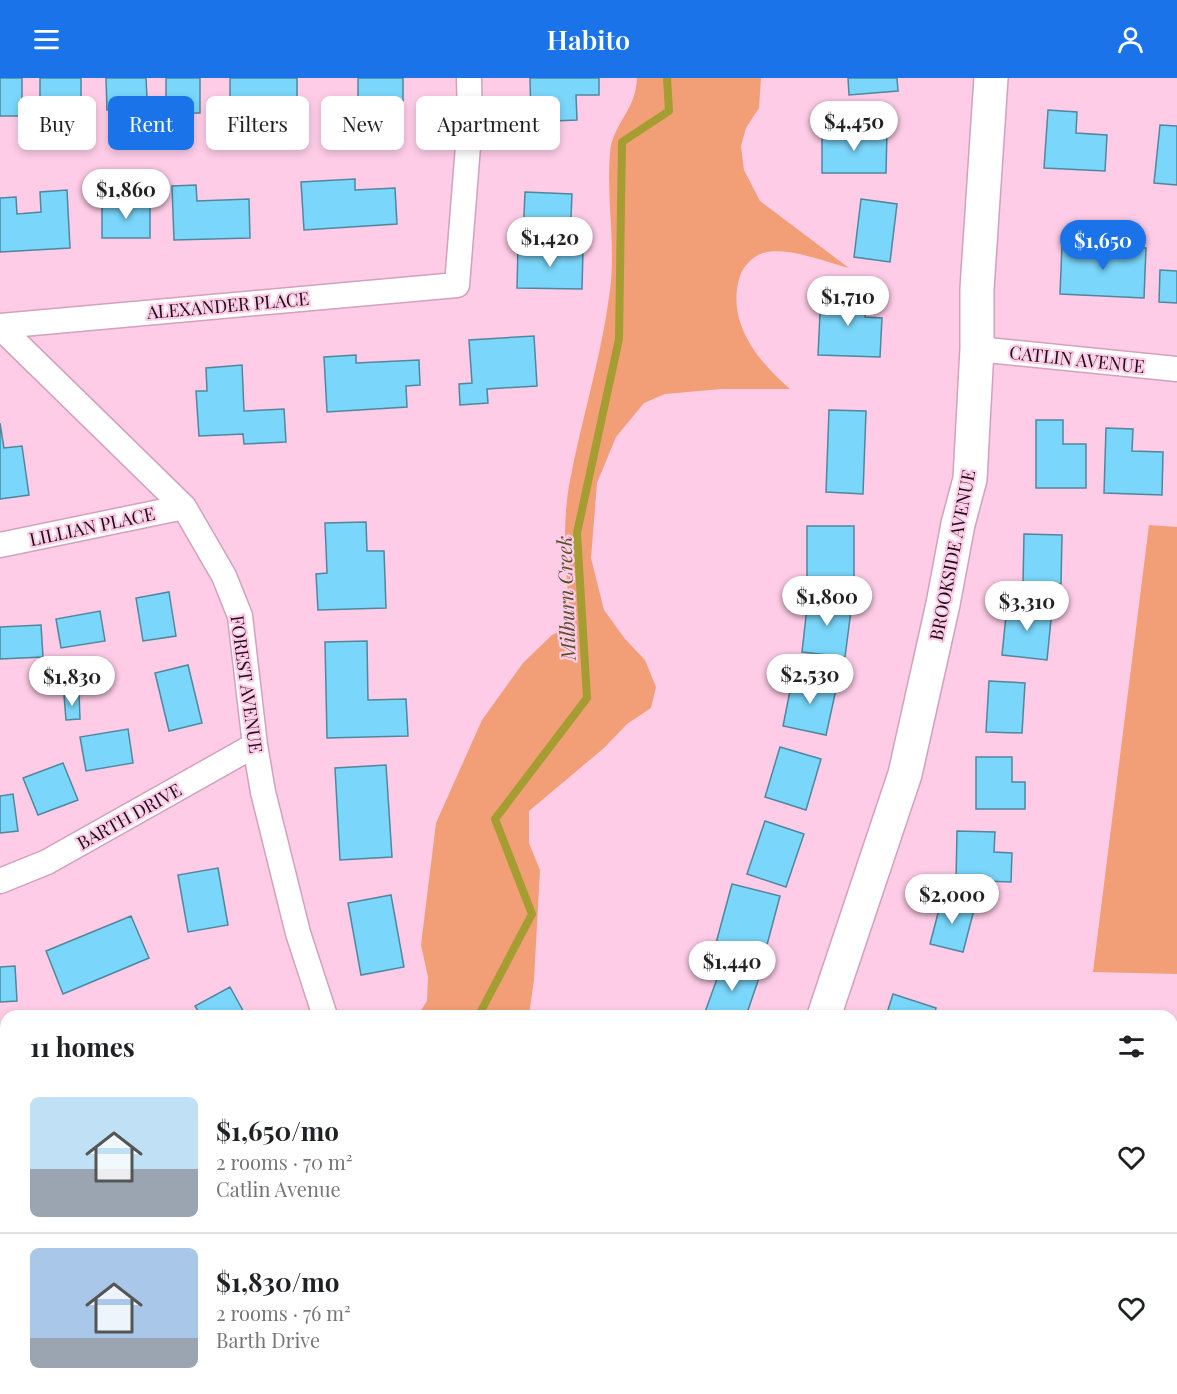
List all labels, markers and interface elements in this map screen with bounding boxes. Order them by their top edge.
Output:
text: Habito [547,21,630,57]
icon: menu [30,23,63,56]
icon: person [1114,23,1147,56]
chip: Buy [18,96,96,150]
chip: Rent [108,96,194,150]
chip: Filters [206,96,309,150]
chip: New [321,96,404,150]
chip: Apartment [416,96,560,150]
pin: $4,450 [805,101,903,152]
text: $4,450 [824,107,884,134]
pin: $1,860 [77,169,175,220]
text: $1,860 [96,175,156,202]
pin: $1,420 [501,217,599,268]
pin: $1,650 [1054,220,1152,271]
text: $1,420 [521,223,579,250]
text: $1,650 [1074,226,1132,253]
pin: $1,710 [799,276,897,327]
text: $1,710 [821,282,875,309]
street label: ALEXANDER PLACE [145,286,310,324]
street label: CATLIN AVENUE [1008,340,1146,378]
street label: BROOKSIDE AVENUE [924,468,980,642]
street label: LILLIAN PLACE [27,501,157,551]
water label: Milburn Creek [549,535,581,662]
pin: $1,800 [778,576,876,627]
pin: $3,310 [978,581,1076,632]
text: $1,800 [796,582,858,609]
text: $3,310 [999,587,1055,614]
street label: FOREST AVENUE [225,614,269,754]
pin: $2,530 [761,654,859,705]
pin: $1,830 [23,656,121,707]
text: $2,530 [781,660,839,687]
text: $1,830 [43,662,101,689]
street label: BARTH DRIVE [73,777,185,855]
pin: $2,000 [903,874,1001,925]
text: $2,000 [919,880,985,907]
pin: $1,440 [683,941,781,992]
text: $1,440 [703,947,761,974]
text: 11 homes [30,1029,135,1064]
icon: filters [1115,1030,1148,1063]
text: $1,650/mo [216,1113,339,1148]
icon: home [78,1121,150,1193]
icon: heart [1115,1141,1148,1174]
text: 2 rooms · 70 m² [216,1148,353,1175]
text: Catlin Avenue [216,1175,341,1202]
text: $1,830/mo [216,1264,339,1299]
icon: home [78,1272,150,1344]
icon: heart [1115,1292,1148,1325]
text: 2 rooms · 76 m² [216,1299,351,1326]
text: Barth Drive [216,1326,320,1353]

